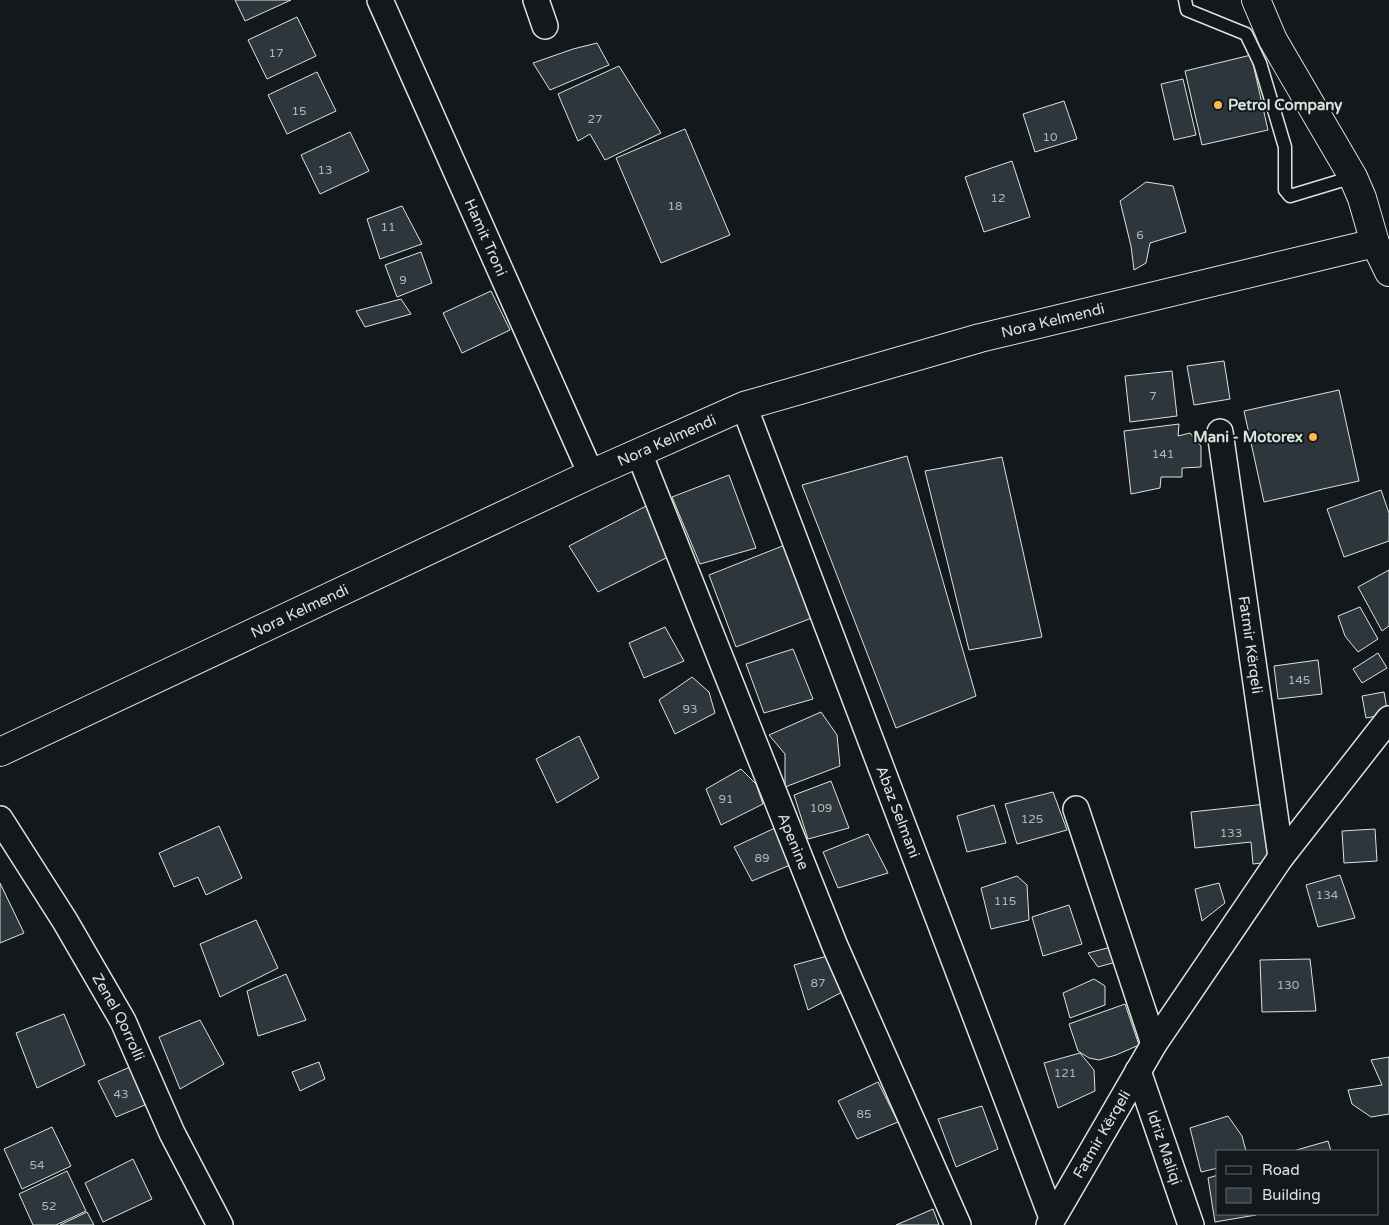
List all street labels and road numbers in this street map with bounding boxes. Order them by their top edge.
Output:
street label: Hamit Troni [461,196,511,279]
street label: Nora Kelmendi [999,299,1106,342]
street label: Nora Kelmendi [615,411,719,470]
street label: Nora Kelmendi [248,580,351,642]
street label: Fatmir Kërqeli [1235,595,1266,695]
street label: Abaz Selmani [872,763,924,860]
street label: Apenine [774,810,813,872]
street label: Zenel Qorrolli [88,970,148,1064]
street label: Fatmir Kërqeli [1069,1087,1134,1181]
street label: Idriz Maliqi [1143,1108,1186,1187]

